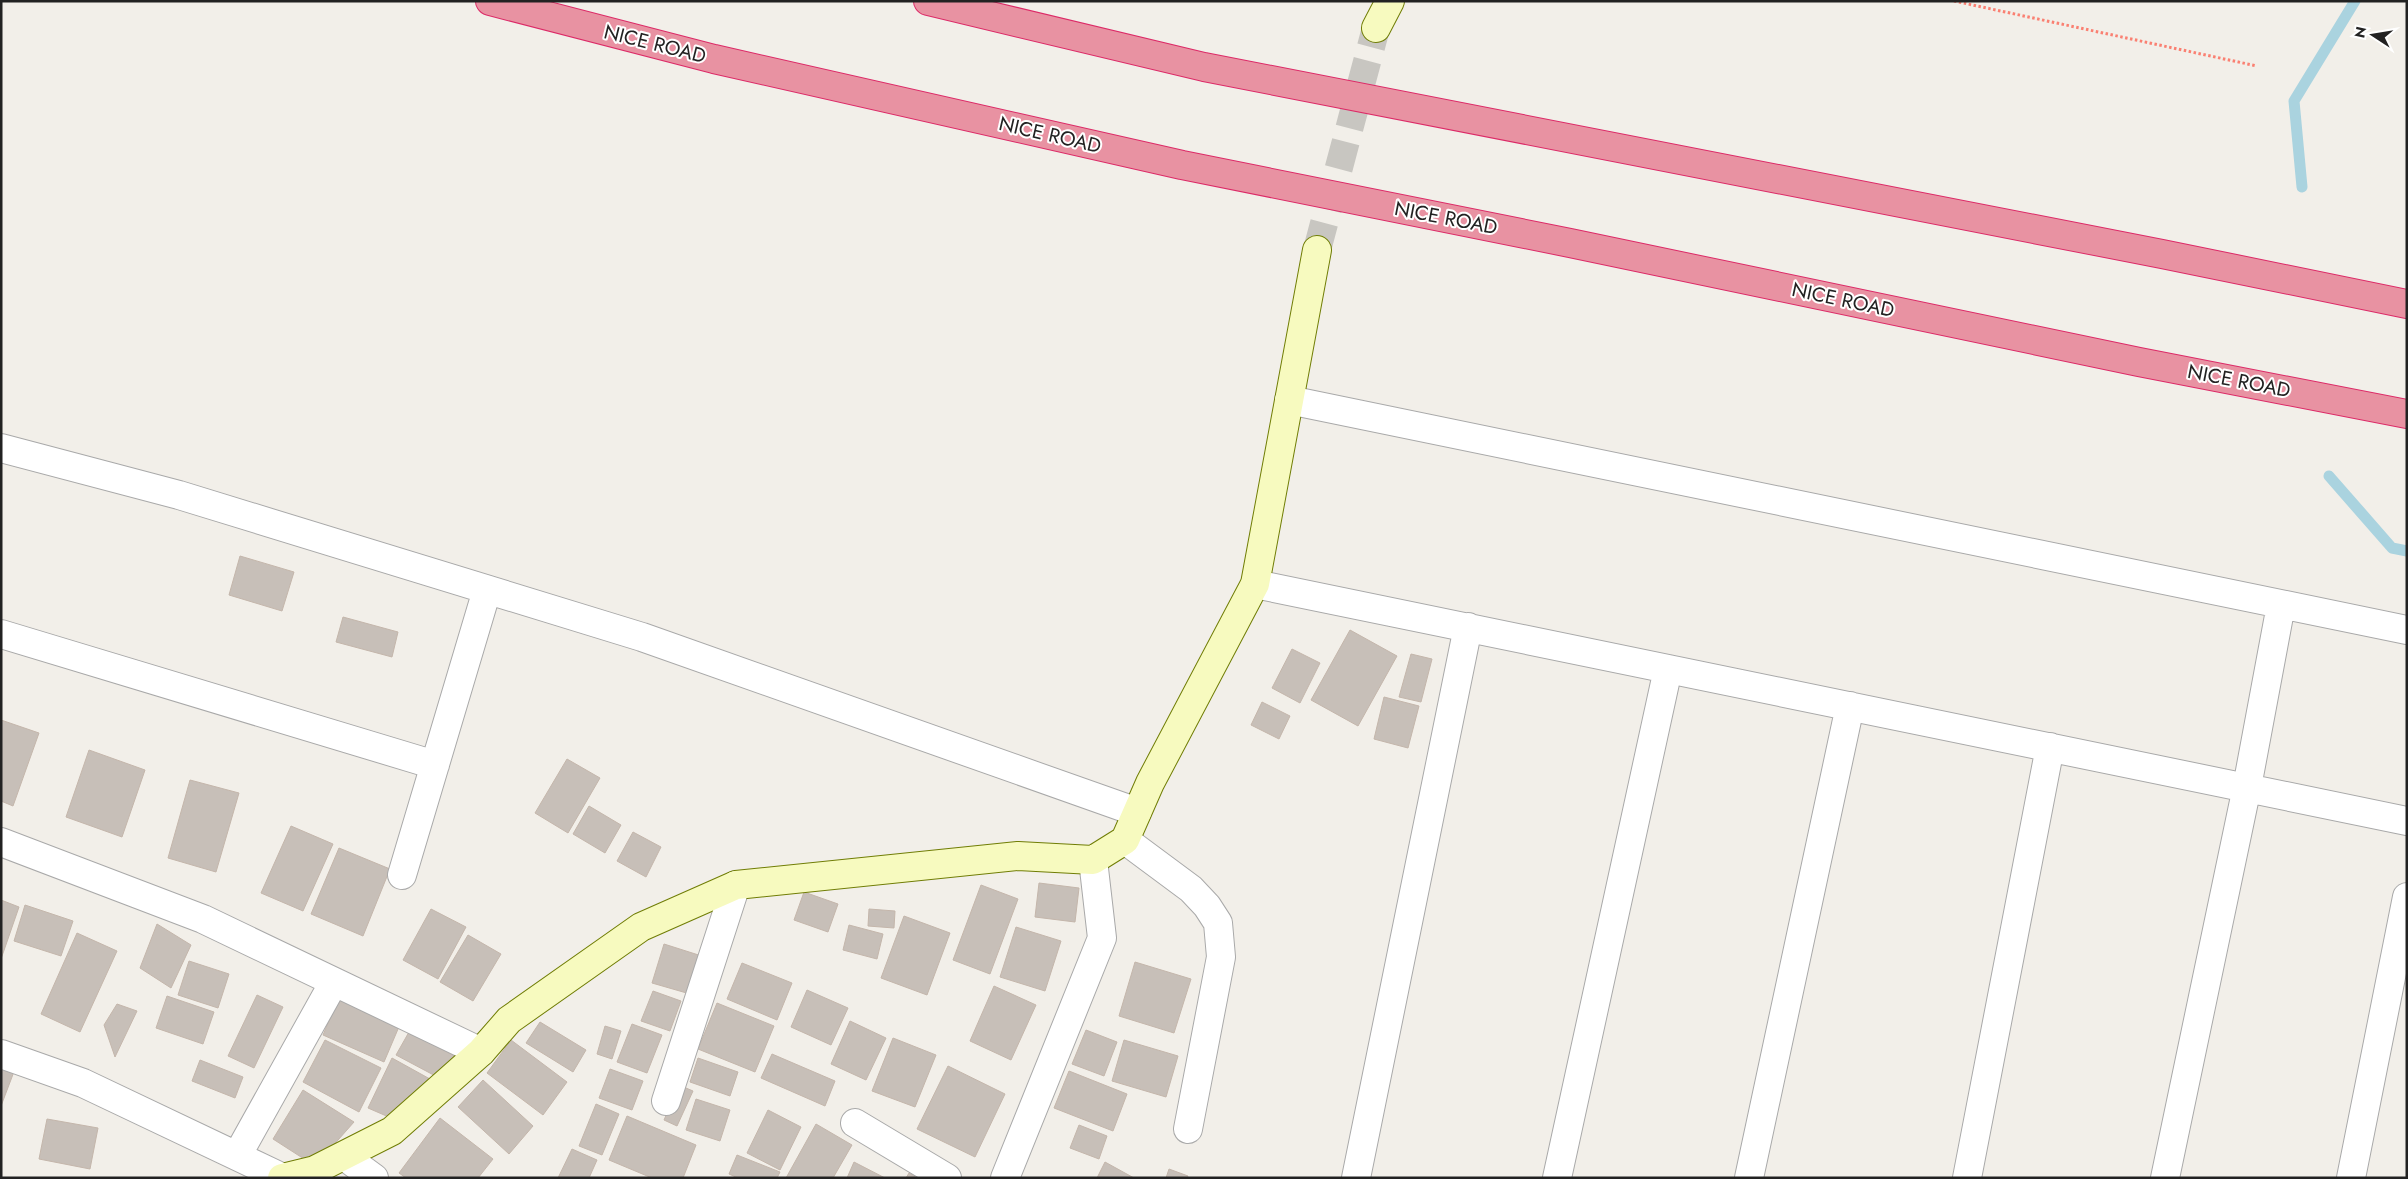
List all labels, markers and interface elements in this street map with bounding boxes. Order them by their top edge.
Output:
north arrow [2348,10,2398,60]
street label: NICE ROAD [601,17,709,71]
text: N [2349,25,2371,40]
street label: NICE ROAD [996,109,1104,161]
street label: NICE ROAD [1392,194,1500,242]
street label: NICE ROAD [1789,275,1897,325]
street label: NICE ROAD [2185,357,2293,405]

